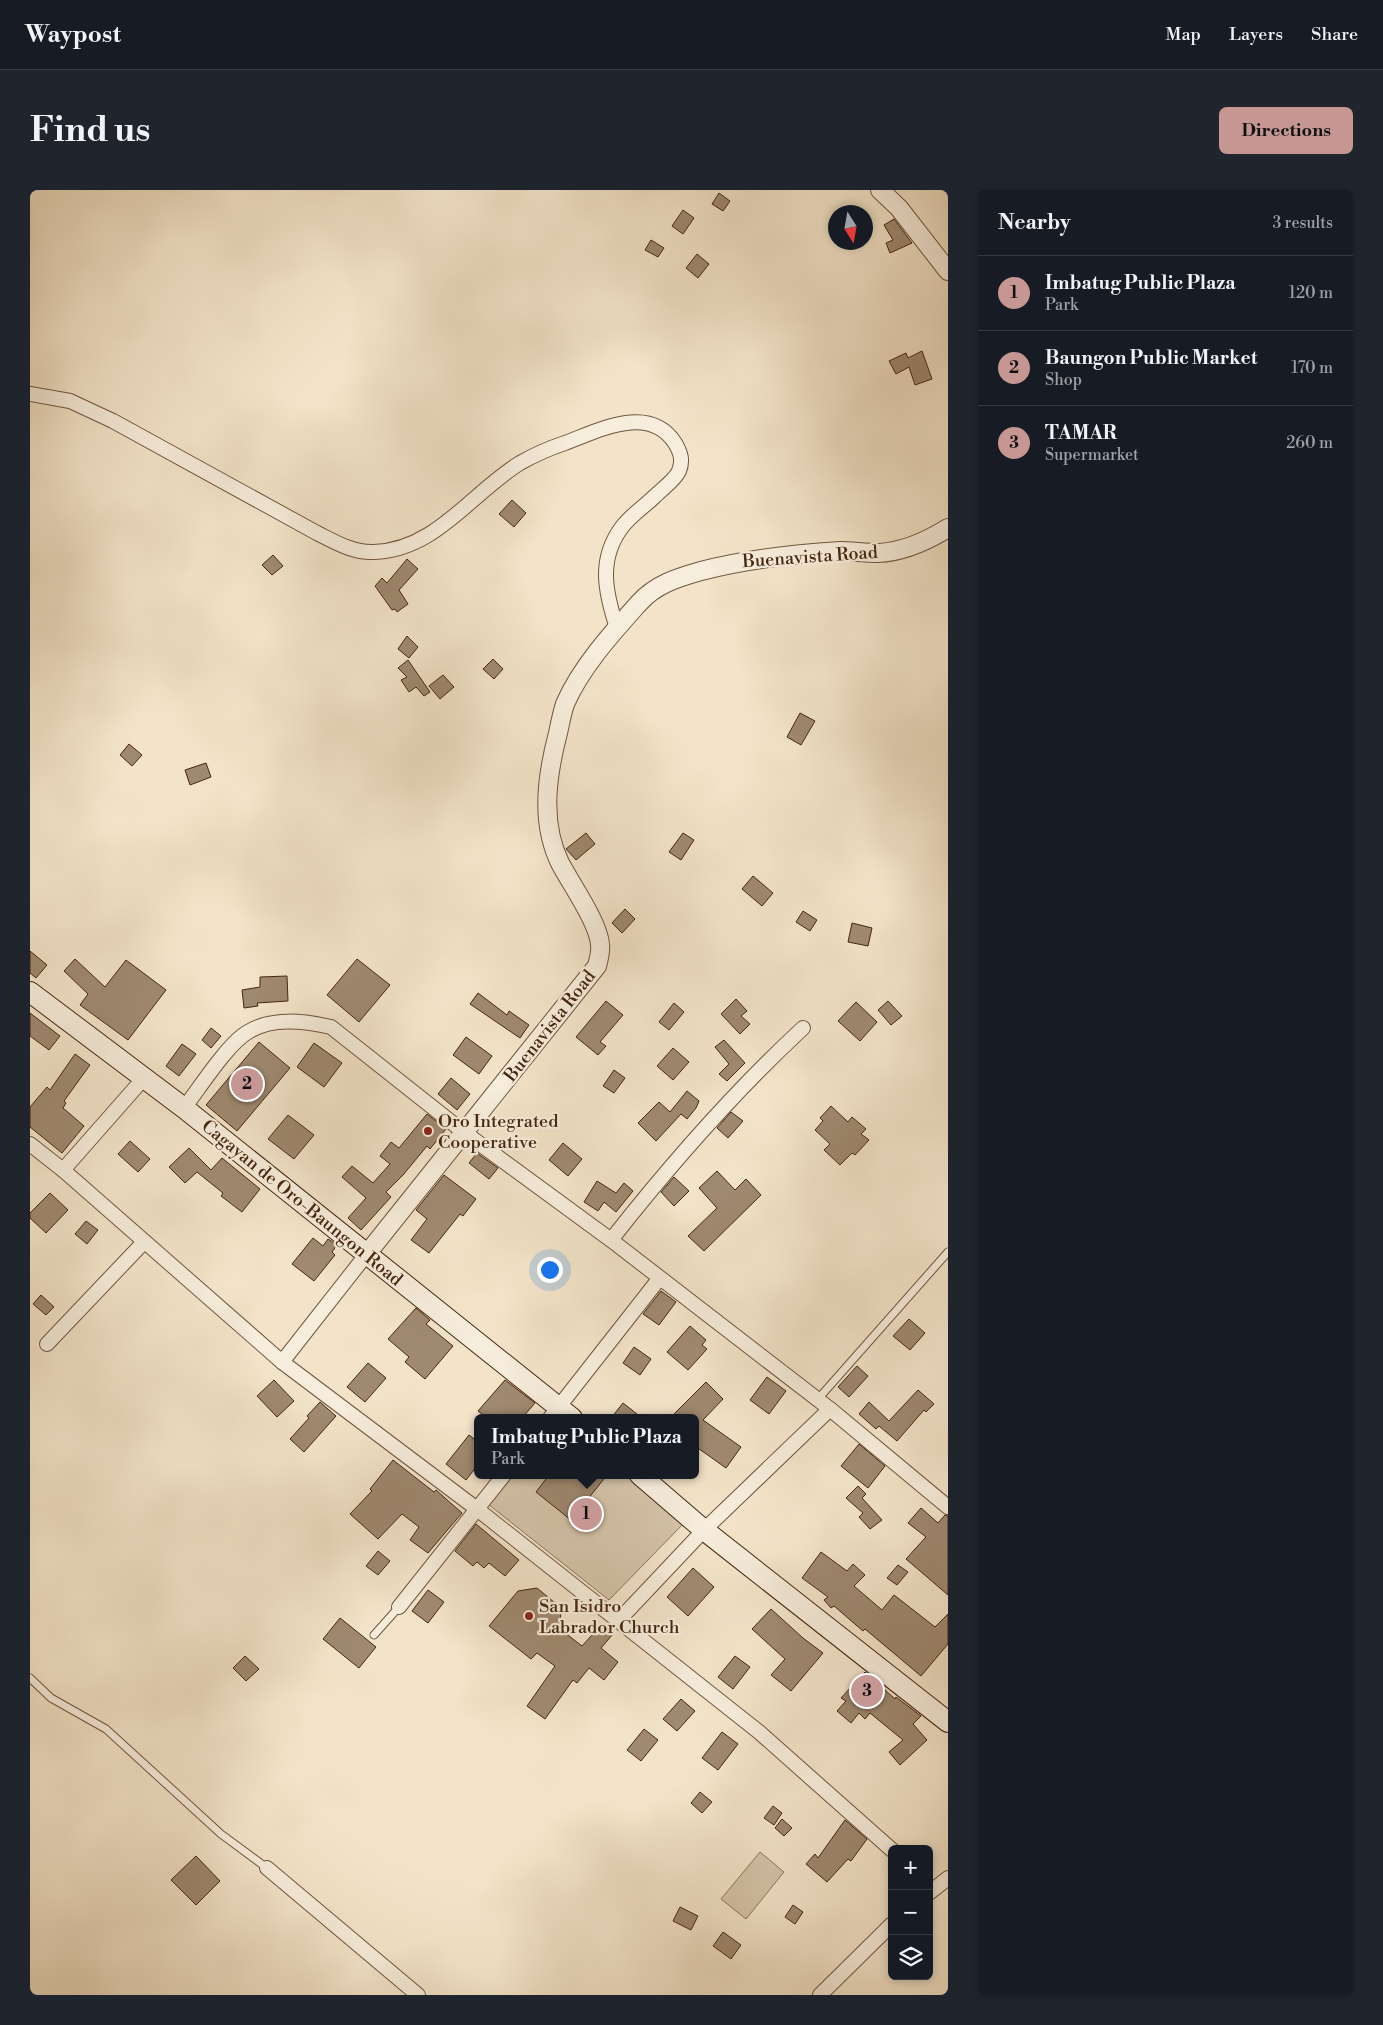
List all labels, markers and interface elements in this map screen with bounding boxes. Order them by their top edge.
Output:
text: Waypost [25,20,121,50]
text: Map [1166,23,1201,46]
text: Layers [1229,23,1283,46]
text: Share [1311,23,1358,46]
button: Directions [1219,107,1353,154]
text: Find us [30,109,150,152]
north arrow [828,205,873,250]
text: Nearby [998,210,1071,236]
text: 3 results [1272,213,1333,233]
text: Imbatug Public Plaza [1045,271,1236,295]
text: 1 [1010,283,1018,303]
text: 120 m [1289,283,1333,303]
text: Park [1045,295,1078,315]
text: Baungon Public Market [1045,346,1257,370]
text: 2 [1009,358,1019,378]
text: 170 m [1291,358,1333,378]
text: Shop [1045,370,1082,390]
text: TAMAR [1045,421,1117,445]
text: 3 [1009,433,1019,453]
text: 260 m [1286,433,1333,453]
text: Supermarket [1045,445,1139,465]
street label: Buenavista Road [740,541,879,573]
street label: Buenavista Road [499,965,601,1087]
pin: 2 [231,1065,263,1103]
place label: Oro Integrated Cooperative [438,1110,559,1154]
street label: Cagayan de Oro-Baungon Road [197,1115,408,1292]
marker: Oro Integrated Cooperative [422,1125,434,1137]
your location [537,1257,563,1283]
popup [474,1414,699,1479]
text: Imbatug Public Plaza [491,1425,682,1449]
text: Park [491,1449,525,1469]
pin: 1 [570,1495,602,1533]
place label: San Isidro Labrador Church [539,1595,680,1639]
marker: San Isidro Labrador Church [523,1610,535,1622]
pin: 3 [851,1672,883,1710]
map controls [888,1845,933,1980]
button: + [888,1845,933,1890]
button: − [888,1890,933,1935]
button: layers [888,1935,933,1980]

